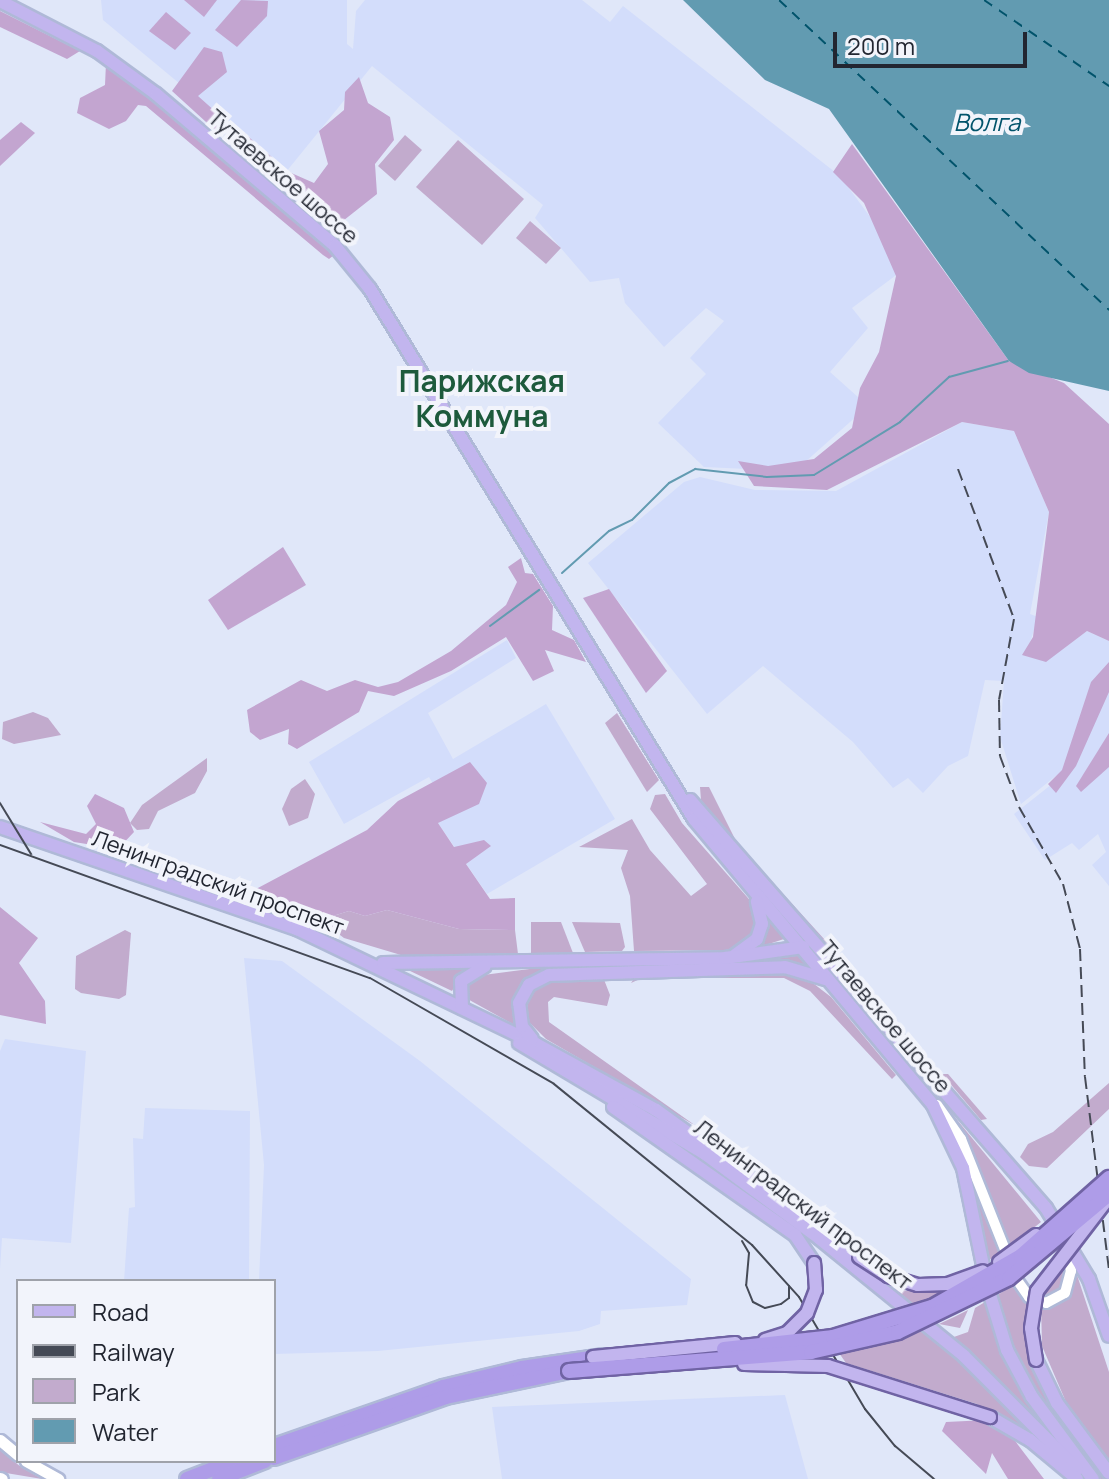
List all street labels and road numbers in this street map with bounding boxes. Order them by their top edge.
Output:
street label: Тутаевское шоссе [202,105,364,249]
street label: Ленинградский проспект [88,825,348,941]
street label: Тутаевское шоссе [814,936,956,1098]
street label: Ленинградский проспект [689,1114,917,1296]

